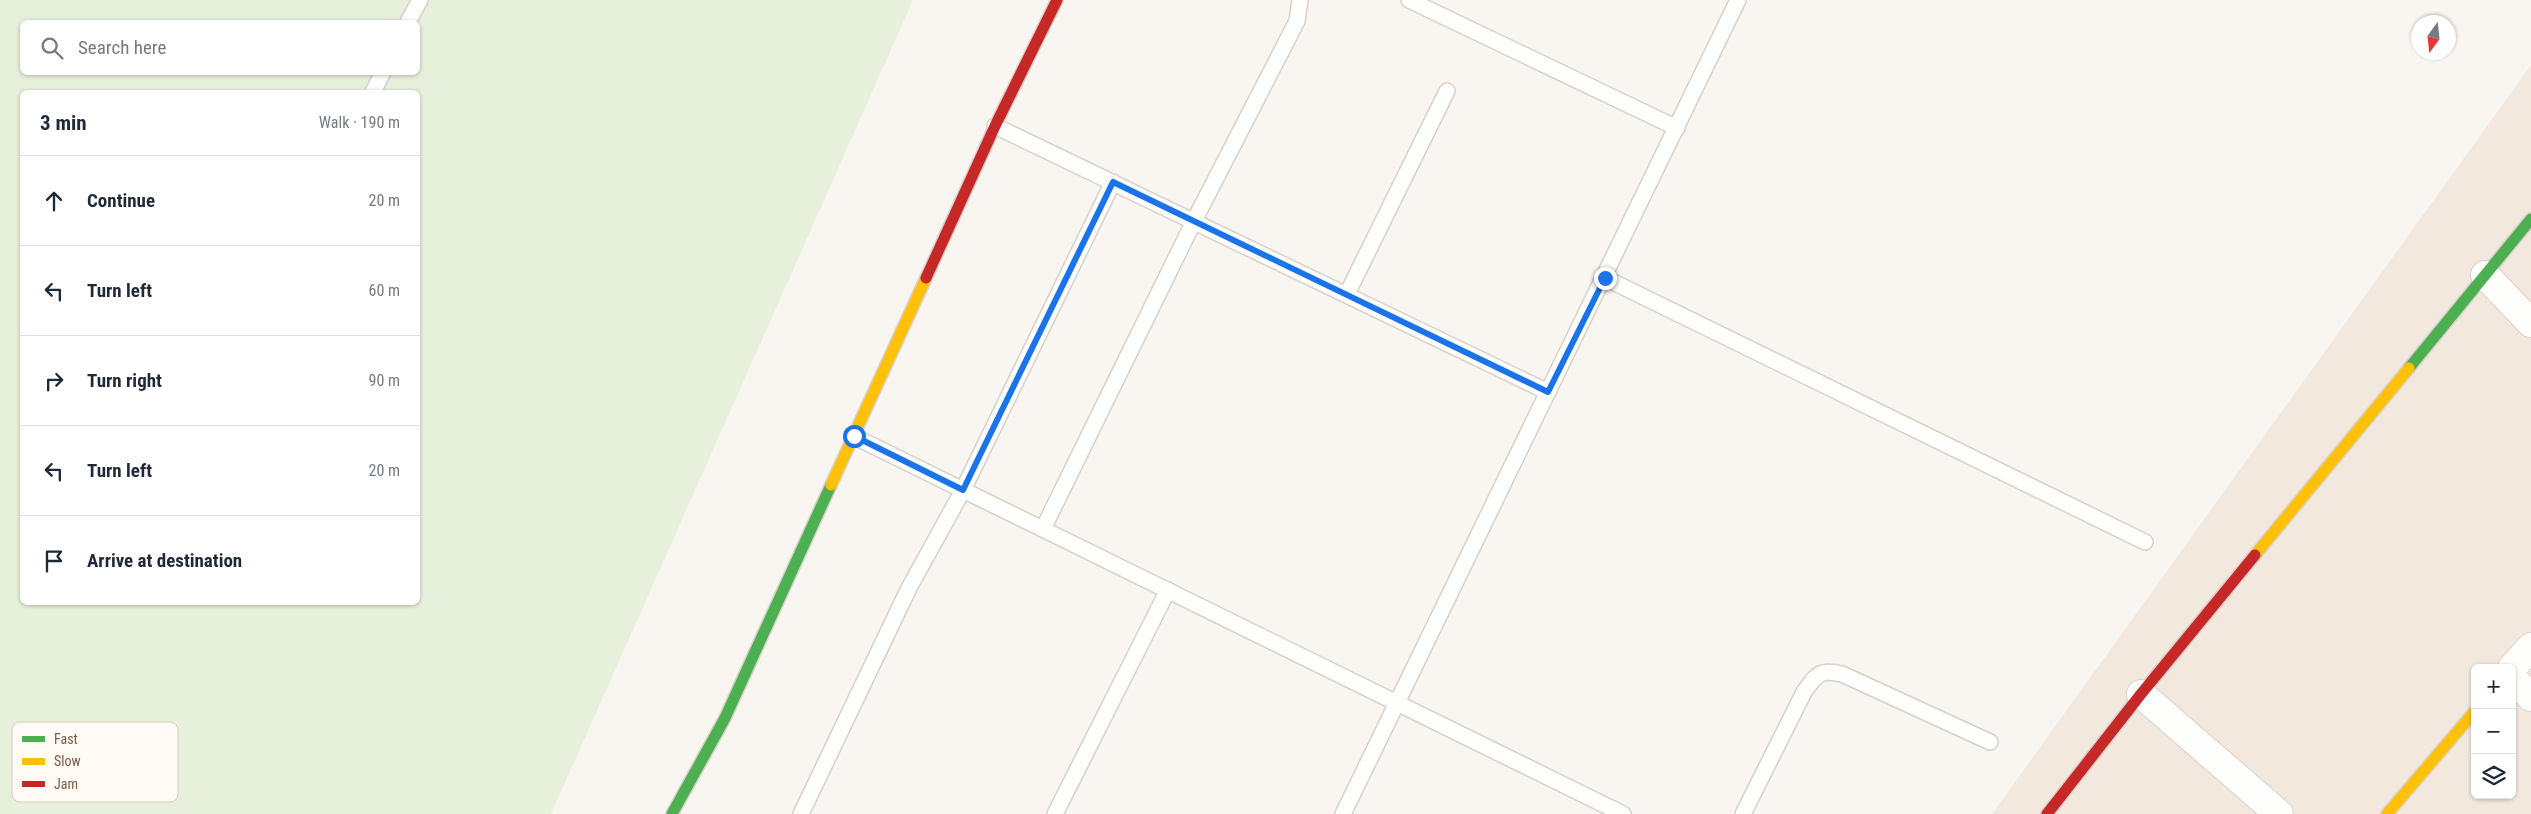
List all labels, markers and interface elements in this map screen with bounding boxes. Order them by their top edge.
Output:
north arrow [2411,15,2456,60]
search box [20,20,420,75]
icon: search [38,34,66,62]
text: Search here [78,36,166,59]
text: 3 min [40,111,87,135]
text: Walk · 190 m [319,113,400,132]
icon: ahead [40,187,68,215]
text: Continue [87,189,155,212]
text: 20 m [368,191,400,210]
route end [1594,267,1617,290]
icon: left [40,277,68,305]
text: Turn left [87,279,152,302]
text: 60 m [368,281,400,300]
icon: right [40,367,68,395]
text: Turn right [87,369,162,392]
text: 90 m [368,371,400,390]
route start [843,425,866,448]
icon: left [40,457,68,485]
text: Turn left [87,459,152,482]
text: 20 m [368,461,400,480]
icon: arrive [40,547,68,575]
text: Arrive at destination [87,549,242,572]
map controls [2471,664,2516,799]
button: + [2471,664,2516,709]
button: − [2471,709,2516,754]
legend [12,722,178,802]
text: Fast [54,731,78,747]
text: Slow [54,753,81,769]
button: layers [2471,754,2516,799]
text: Jam [54,776,78,792]

